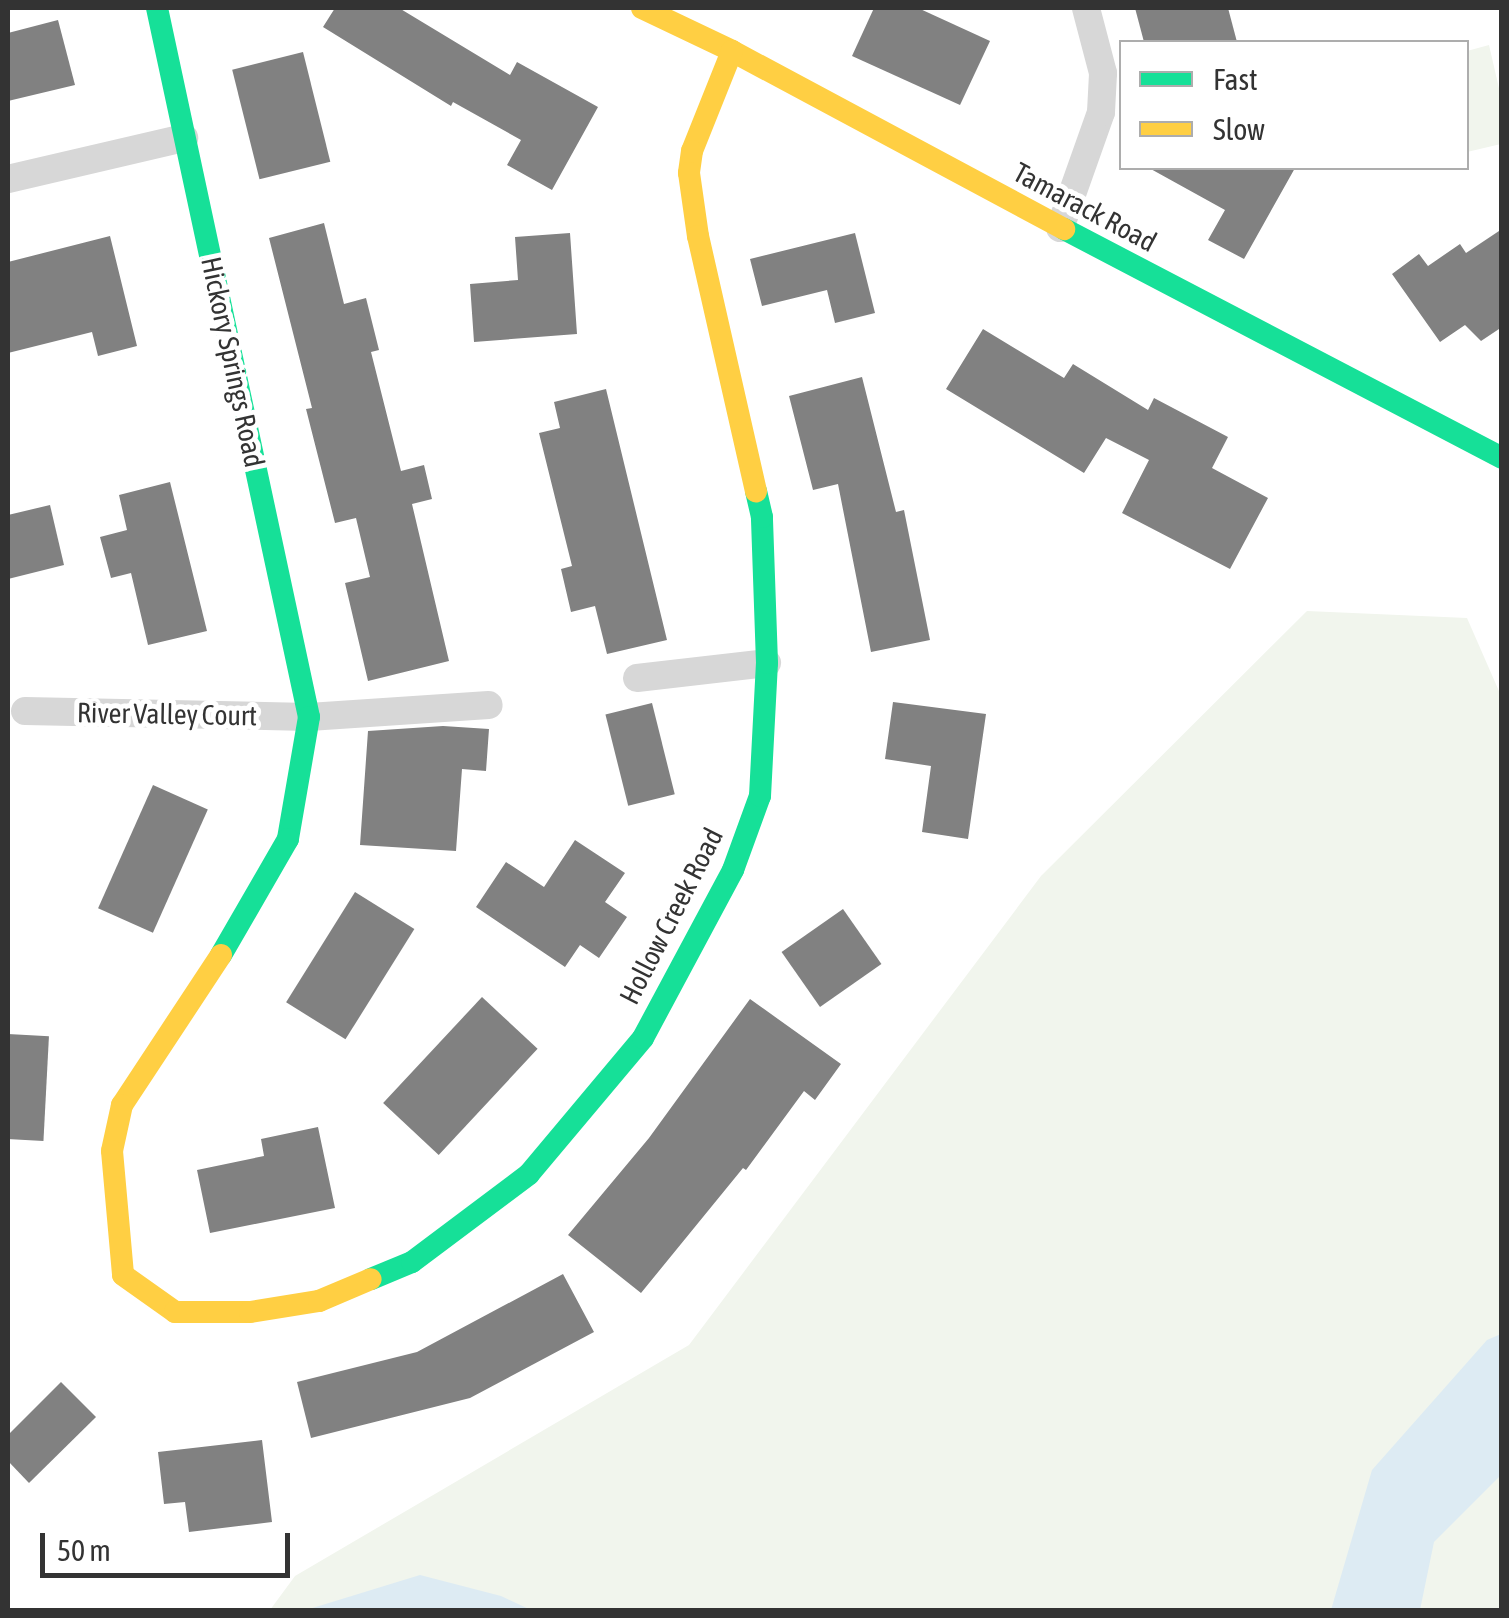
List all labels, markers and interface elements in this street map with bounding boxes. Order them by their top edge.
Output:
legend [1119,40,1469,170]
text: Fast [1213,62,1258,96]
text: Slow [1213,112,1265,146]
street label: Tamarack Road [1008,155,1162,259]
street label: Hickory Springs Road [194,254,272,470]
street label: River Valley Court [77,696,257,732]
street label: Hollow Creek Road [612,822,730,1010]
scale bar [45,1513,295,1575]
text: 50 m [57,1533,111,1567]

